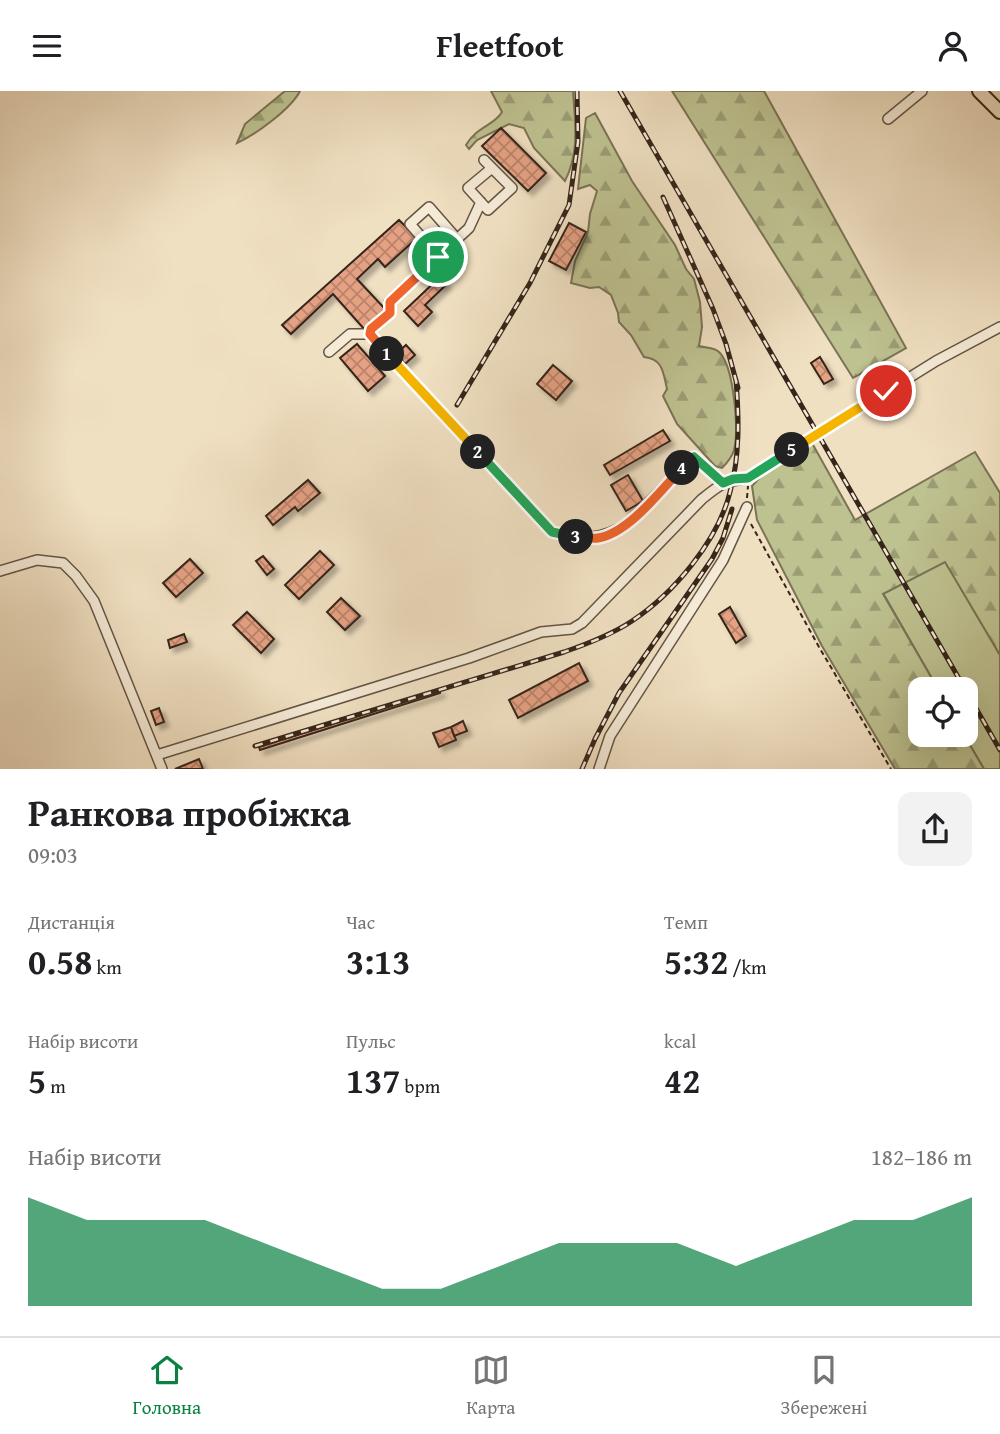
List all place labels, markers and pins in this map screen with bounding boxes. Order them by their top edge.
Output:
pin [408,227,468,287]
pin: 1 [370,337,404,371]
pin [856,361,916,421]
pin: 5 [774,433,810,467]
pin: 2 [461,435,496,469]
pin: 4 [664,451,700,485]
pin: 3 [558,519,594,555]

